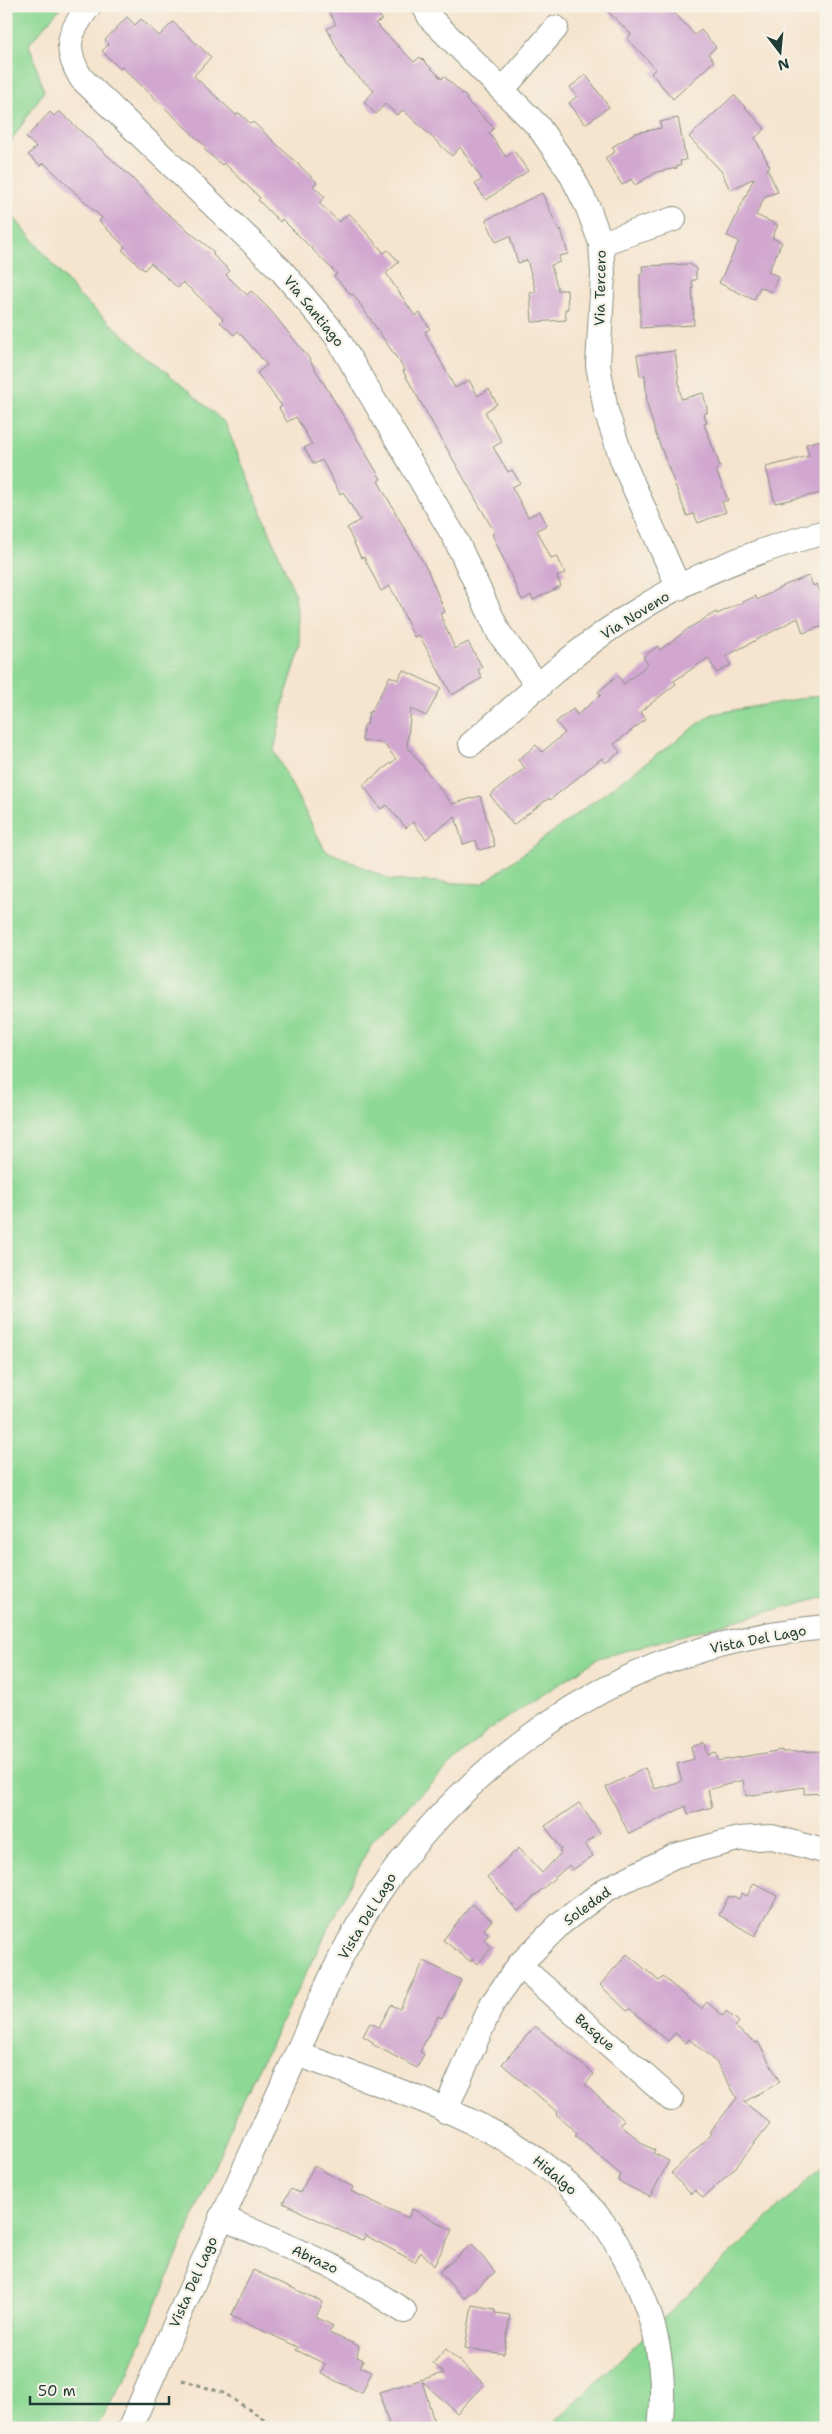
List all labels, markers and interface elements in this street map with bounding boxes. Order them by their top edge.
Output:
north arrow [754,28,804,78]
text: N [776,54,791,75]
street label: Via Tercero [590,250,610,326]
street label: Via Santiago [280,272,348,350]
street label: Via Noveno [597,587,673,643]
street label: Vista Del Lago [708,1621,808,1657]
street label: Vista Del Lago [334,1869,400,1963]
street label: Soledad [560,1883,614,1929]
street label: Basque [571,2010,619,2054]
street label: Hidalgo [529,2151,581,2199]
street label: Vista Del Lago [165,2234,221,2330]
street label: Abrazo [289,2240,341,2278]
scale bar [30,2374,169,2406]
text: 50 m [38,2381,76,2401]

